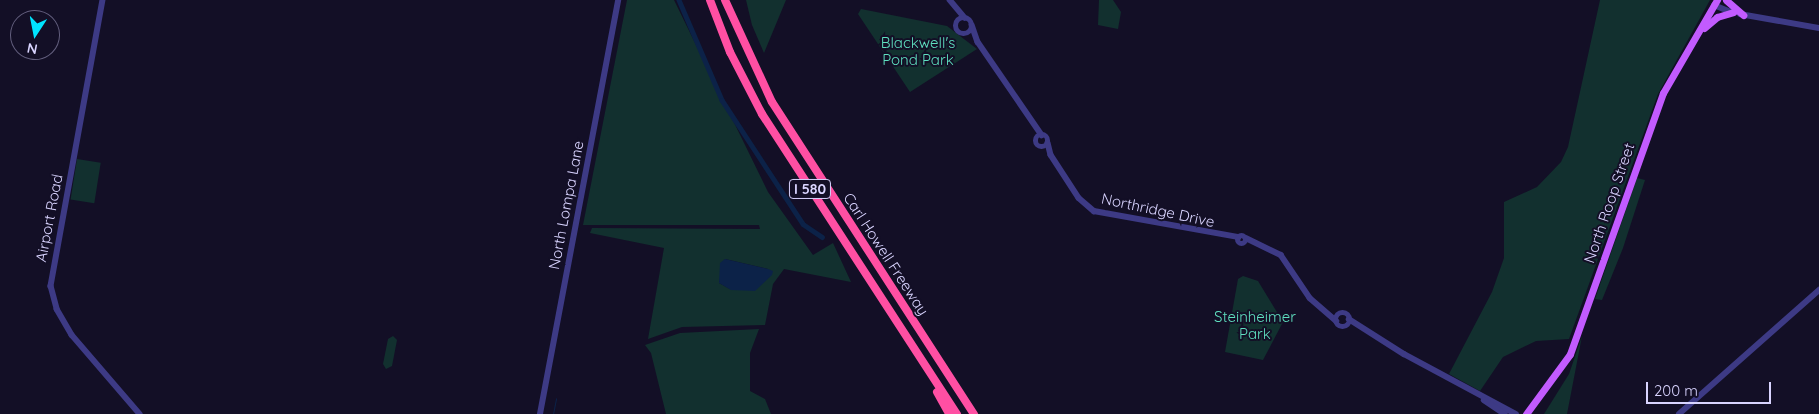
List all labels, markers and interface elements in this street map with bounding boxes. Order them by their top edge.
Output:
north arrow [10,10,60,60]
park label: Blackwell's Pond Park [881,33,955,68]
text: N [26,39,39,59]
street label: North Lompa Lane [545,139,587,271]
street label: North Roop Street [1580,141,1638,265]
street label: Airport Road [32,173,66,263]
road number: I 580 [789,178,831,200]
street label: Carl Howell Freeway [840,189,932,319]
street label: Northridge Drive [1100,189,1216,231]
park label: Steinheimer Park [1214,307,1296,342]
scale bar [1649,372,1774,404]
text: 200 m [1654,381,1698,400]

